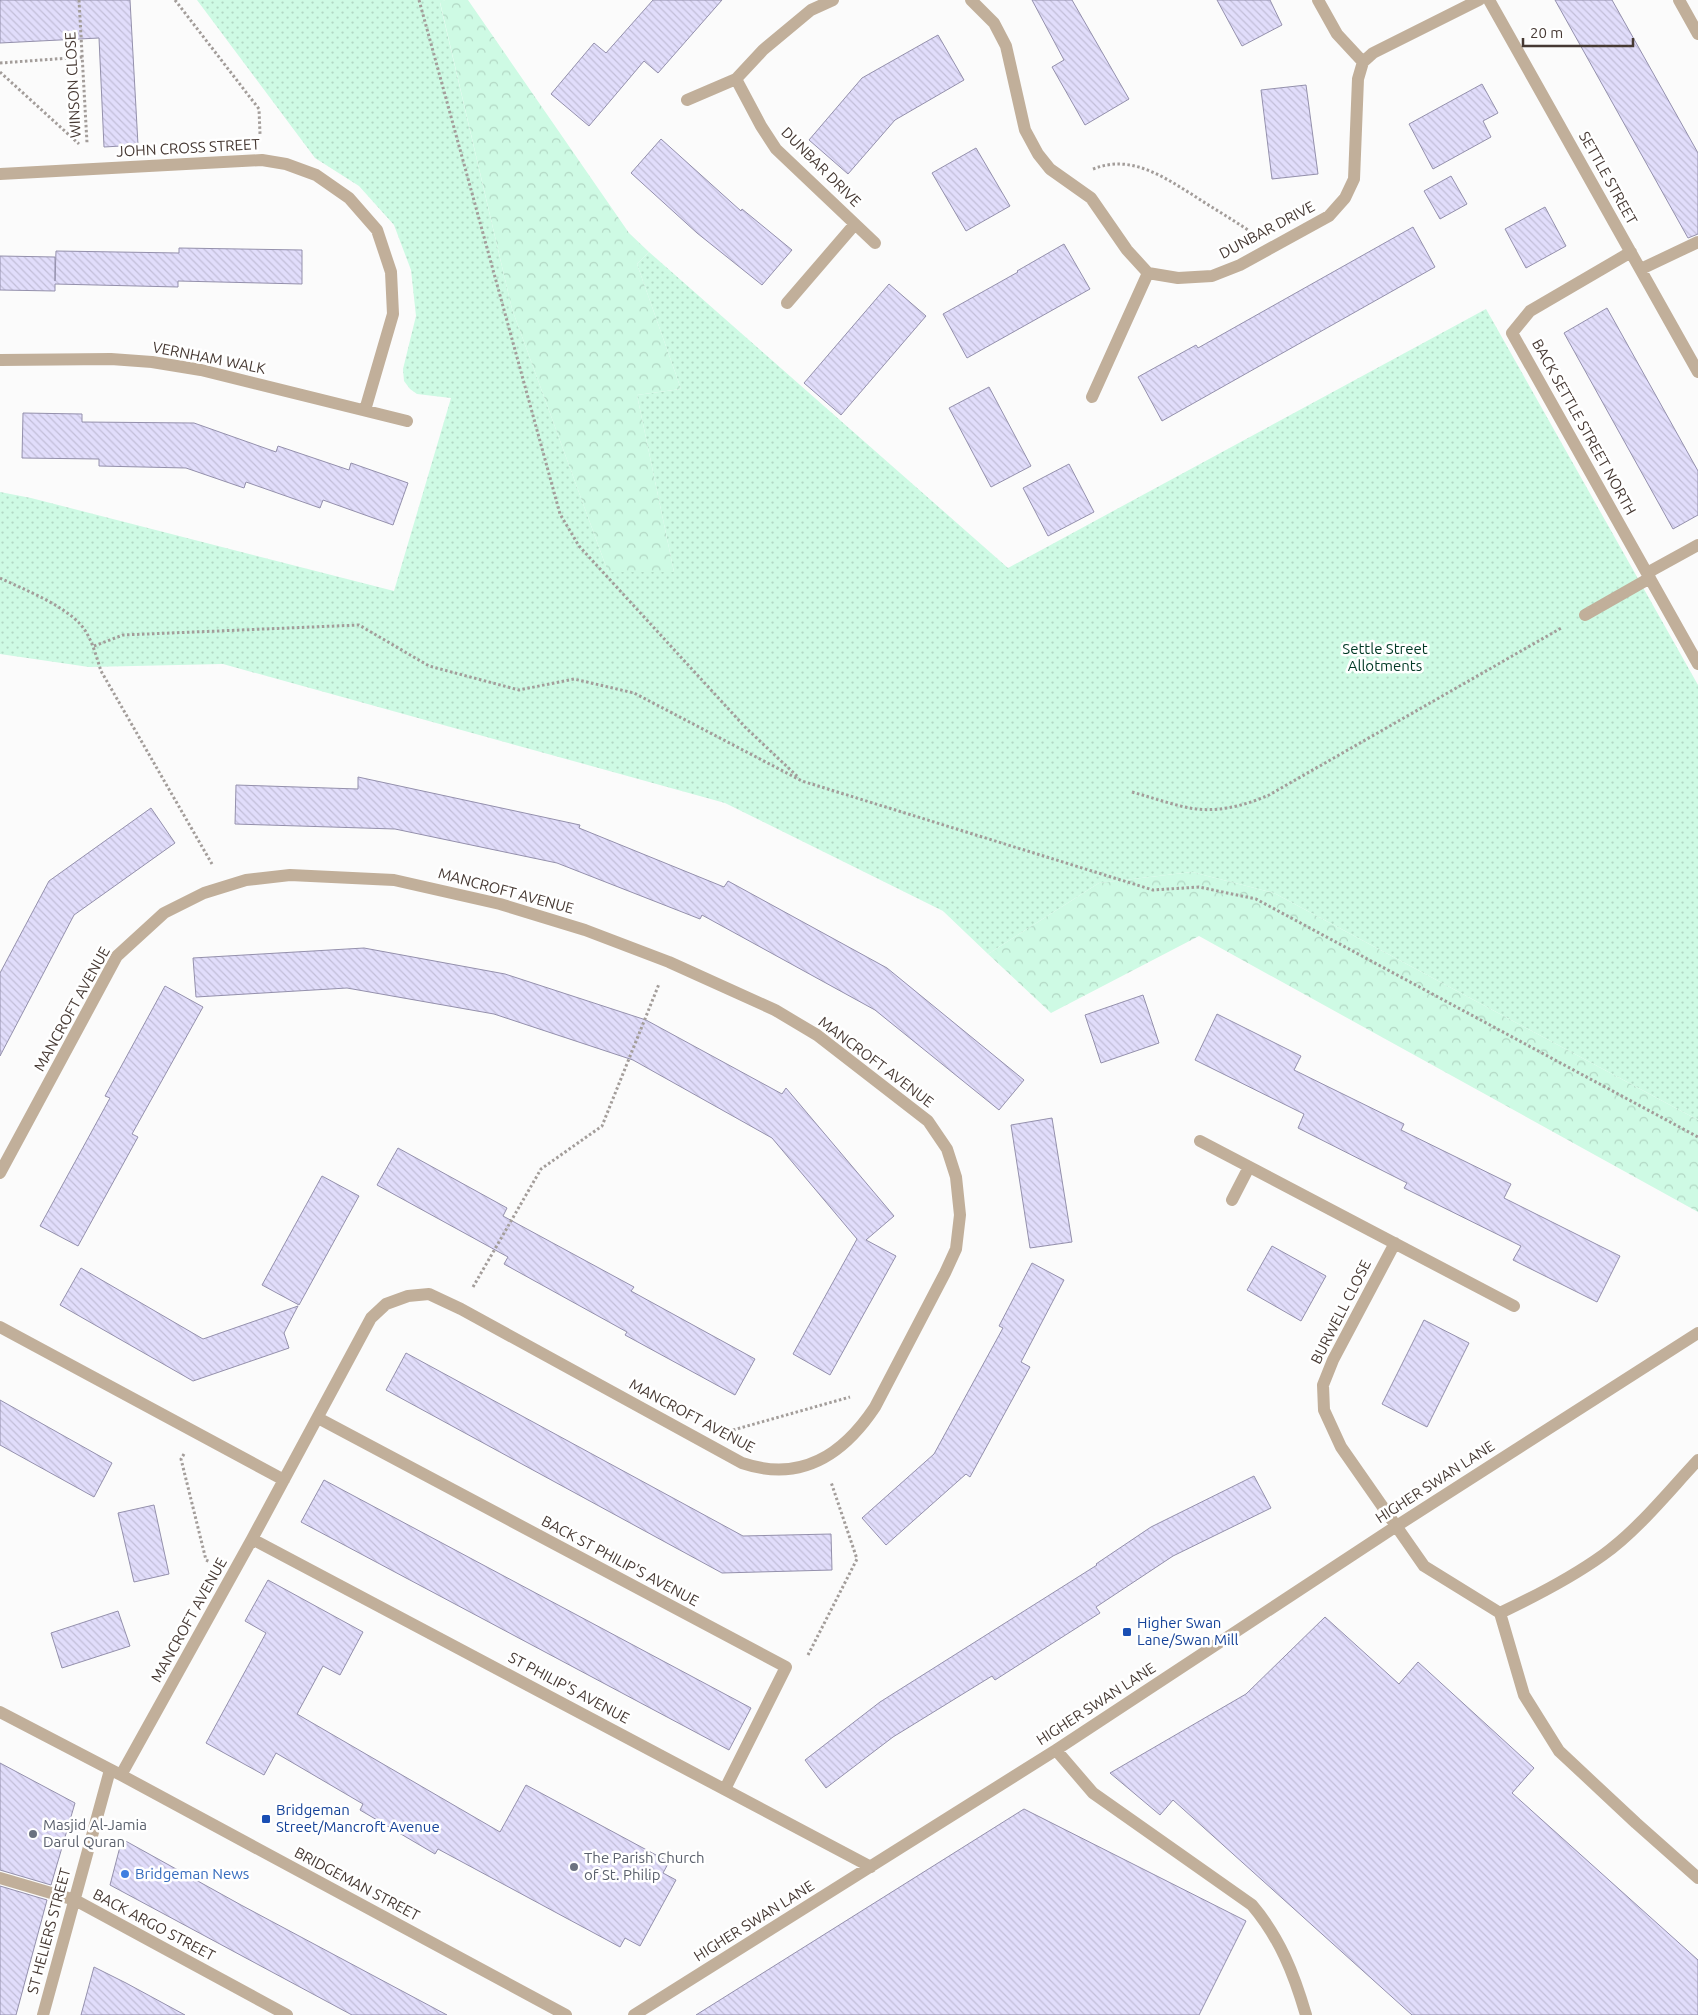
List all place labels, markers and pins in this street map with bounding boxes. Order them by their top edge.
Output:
place label: Higher Swan Lane/Swan Mill [1137,1614,1239,1648]
marker: Higher Swan Lane/Swan Mill [1121,1626,1133,1638]
place label: Bridgeman Street/Mancroft Avenue [276,1801,440,1835]
marker: Bridgeman Street/Mancroft Avenue [260,1813,272,1825]
place label: Masjid Al-Jamia Darul Quran [43,1816,147,1850]
marker: Masjid Al-Jamia Darul Quran [27,1828,39,1840]
place label: The Parish Church of St. Philip [584,1849,705,1883]
marker: The Parish Church of St. Philip [568,1861,580,1873]
place label: Bridgeman News [135,1865,249,1882]
marker: Bridgeman News [119,1868,131,1880]

